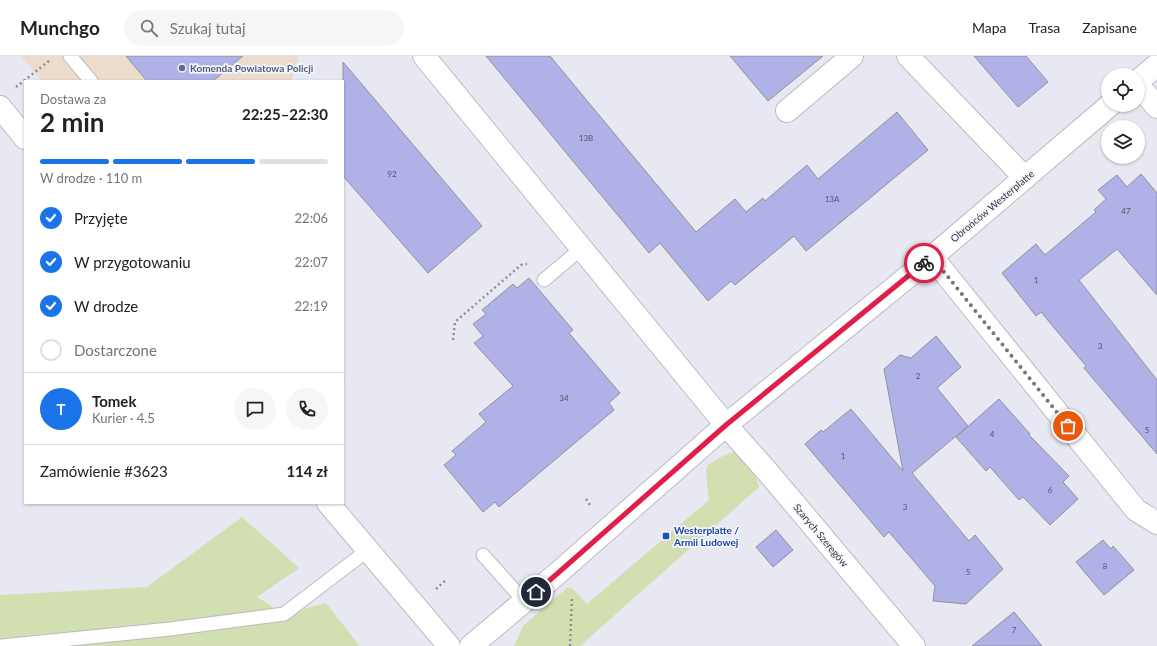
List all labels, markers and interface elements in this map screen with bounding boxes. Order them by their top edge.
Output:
search box [124,10,404,46]
text: Munchgo [20,16,100,39]
icon: search [138,17,160,39]
text: Szukaj tutaj [170,19,246,37]
text: Mapa [972,19,1007,36]
text: Trasa [1029,19,1060,36]
text: Zapisane [1082,19,1137,36]
place label: Komenda Powiatowa Policji [190,62,314,74]
marker: Komenda Powiatowa Policji [177,63,187,73]
map controls [1101,68,1145,164]
button: locate [1101,68,1145,112]
text: Dostawa za [40,91,106,107]
text: 22:25–22:30 [242,105,328,123]
text: 2 min [40,106,104,138]
button: layers [1101,120,1145,164]
house number: 13B [579,133,593,143]
street label: Obrońców Westerplatte [948,168,1036,244]
house number: 92 [387,169,397,179]
text: W drodze · 110 m [40,170,142,186]
house number: 13A [825,194,840,204]
house number: 47 [1121,206,1131,216]
icon: check [40,207,62,229]
text: Przyjęte [74,209,128,227]
text: 22:06 [295,210,328,226]
courier [904,243,944,283]
icon: check [40,251,62,273]
icon: bike [913,252,935,274]
text: W przygotowaniu [74,253,191,271]
text: 22:07 [295,254,328,270]
house number: 1 [1034,275,1039,285]
icon: check [40,295,62,317]
text: W drodze [74,297,138,315]
text: 22:19 [295,298,328,314]
text: Dostarczone [74,341,157,359]
house number: 3 [1098,341,1103,351]
house number: 2 [916,371,921,381]
button: chat [234,388,276,430]
button: phone [286,388,328,430]
text: Tomek [92,392,136,410]
house number: 34 [559,393,569,403]
text: T [57,400,66,418]
pin [1051,409,1085,443]
text: Kurier · 4.5 [92,410,155,426]
icon: bag [1057,415,1079,437]
house number: 5 [1145,425,1150,435]
house number: 4 [990,429,995,439]
house number: 1 [841,451,846,461]
text: Zamówienie #3623 [40,462,168,480]
text: 114 zł [286,462,328,480]
house number: 6 [1048,485,1053,495]
street label: Szarych Szeregów [791,501,851,569]
house number: 3 [903,502,908,512]
place label: Westerplatte / Armii Ludowej [673,524,739,548]
marker: Westerplatte / Armii Ludowej [661,531,671,541]
house number: 8 [1103,561,1108,571]
house number: 5 [966,567,971,577]
pin [519,575,553,609]
icon: home [525,581,547,603]
house number: 7 [1012,625,1017,635]

